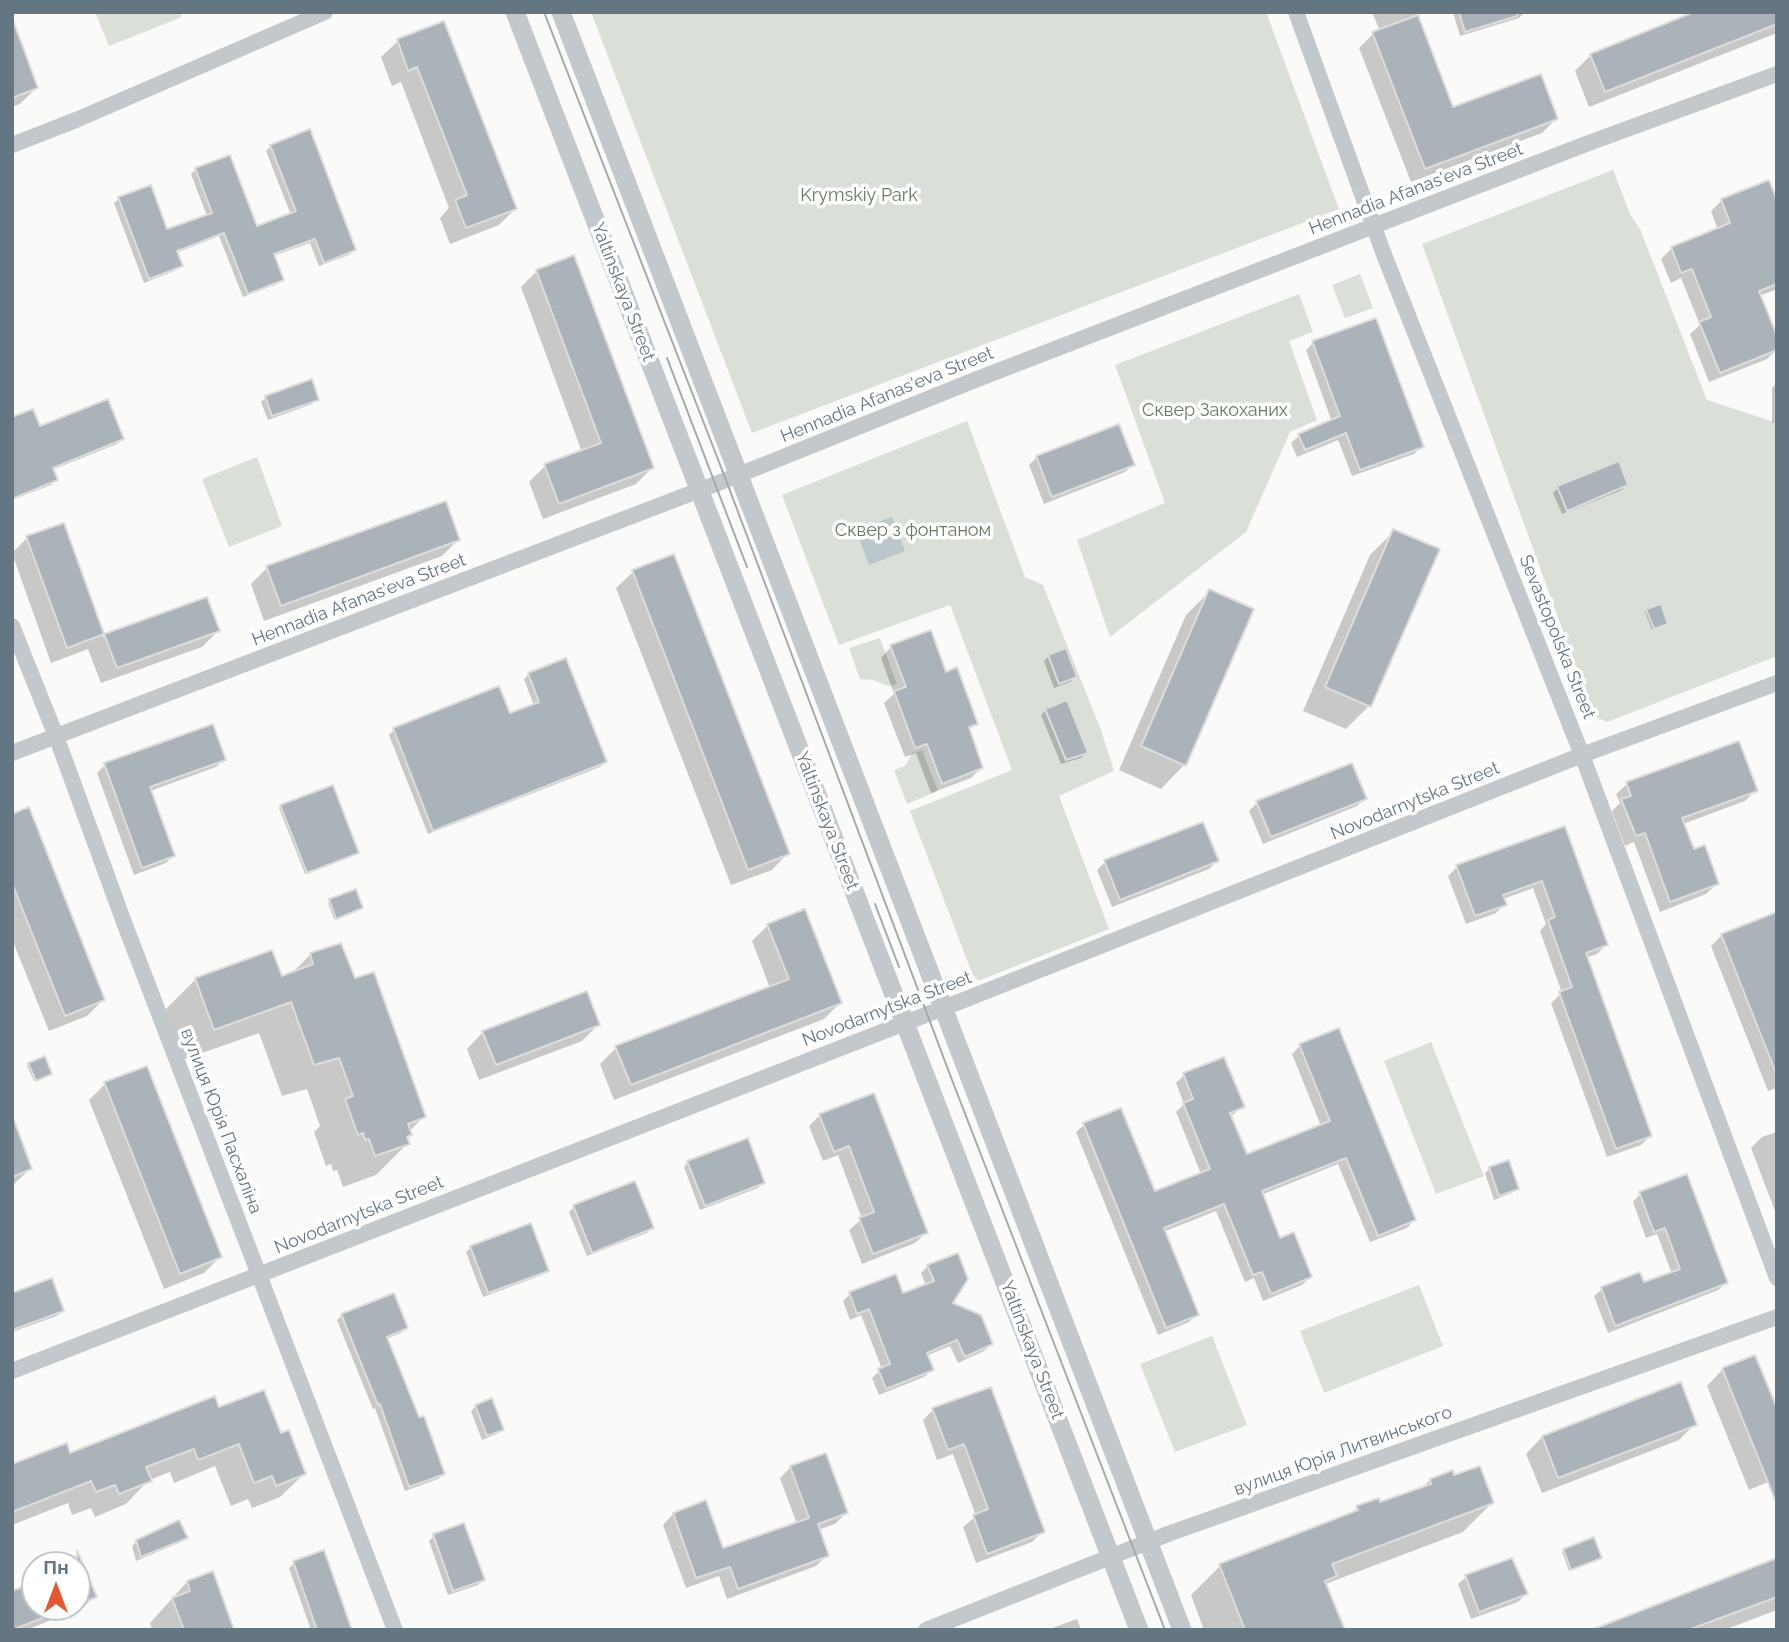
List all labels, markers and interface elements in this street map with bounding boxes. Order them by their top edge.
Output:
street label: Hennadia Afanas'eva Street [1306,138,1526,240]
park label: Krymskiy Park [800,185,918,207]
street label: Yaltinskaya Street [587,220,659,364]
street label: Hennadia Afanas'eva Street [777,342,997,448]
park label: Сквер Закоханих [1142,400,1288,422]
park label: Сквер з фонтаном [835,520,991,542]
street label: Hennadia Afanas'eva Street [249,549,469,651]
street label: Sevastopolska Street [1514,552,1600,722]
street label: Yaltinskaya Street [791,749,863,893]
street label: Novodarnytska Street [1327,757,1503,845]
street label: Novodarnytska Street [799,967,975,1051]
street label: вулиця Юрія Пасхаліна [176,1025,266,1217]
street label: Novodarnytska Street [271,1171,447,1259]
street label: Yaltinskaya Street [996,1278,1068,1422]
street label: вулиця Юрія Литвинського [1231,1401,1455,1501]
north arrow [21,1551,91,1621]
text: Пн [43,1556,69,1578]

